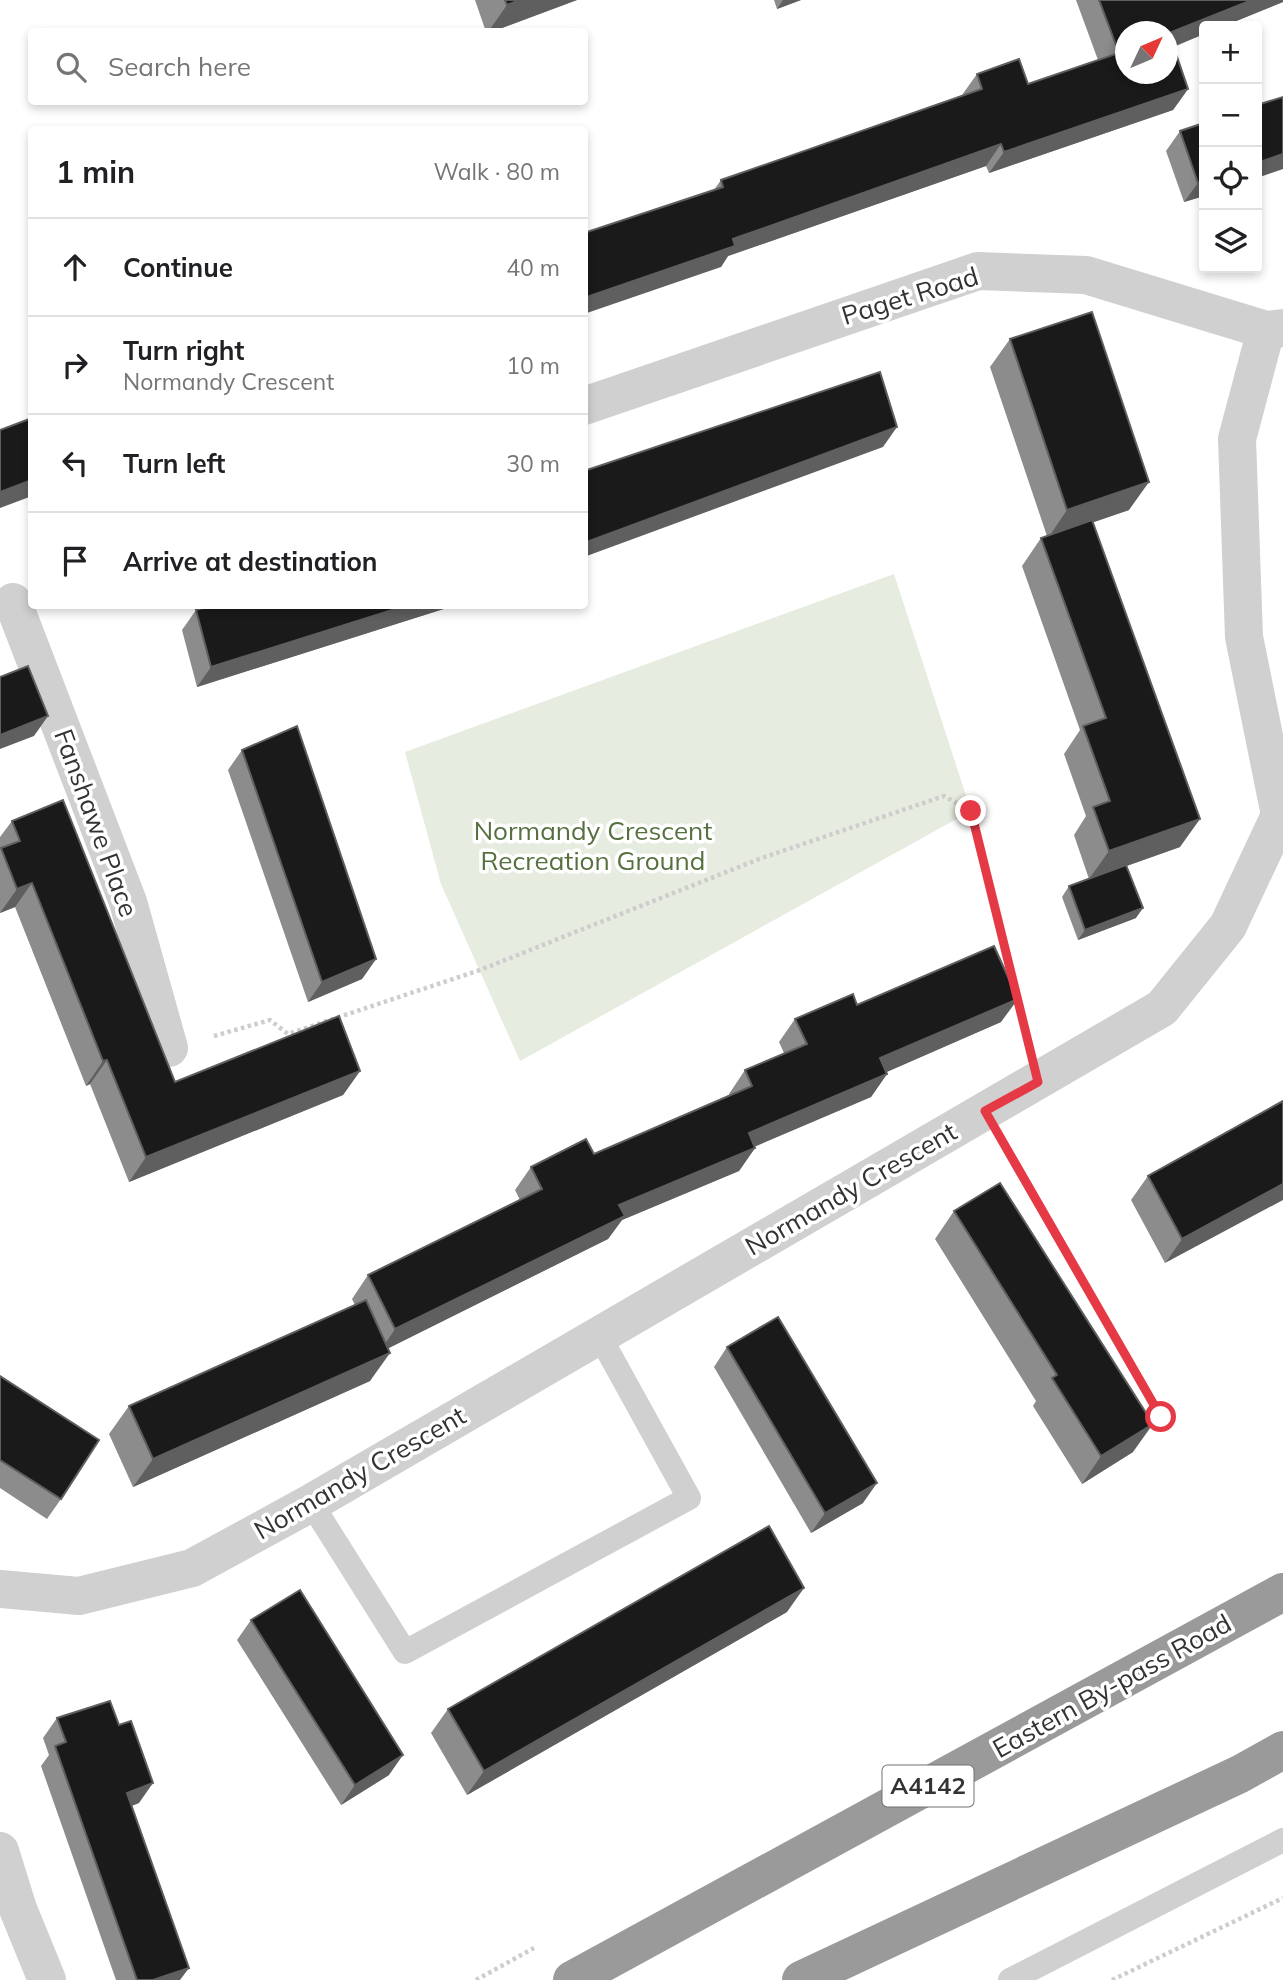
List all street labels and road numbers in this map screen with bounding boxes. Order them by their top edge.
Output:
street label: Paget Road [837,259,982,332]
street label: Fanshawe Place [47,724,146,921]
street label: Normandy Crescent [739,1115,962,1263]
street label: Normandy Crescent [248,1399,471,1547]
street label: Eastern By-pass Road [987,1606,1237,1765]
road number: A4142 [883,1766,974,1806]

